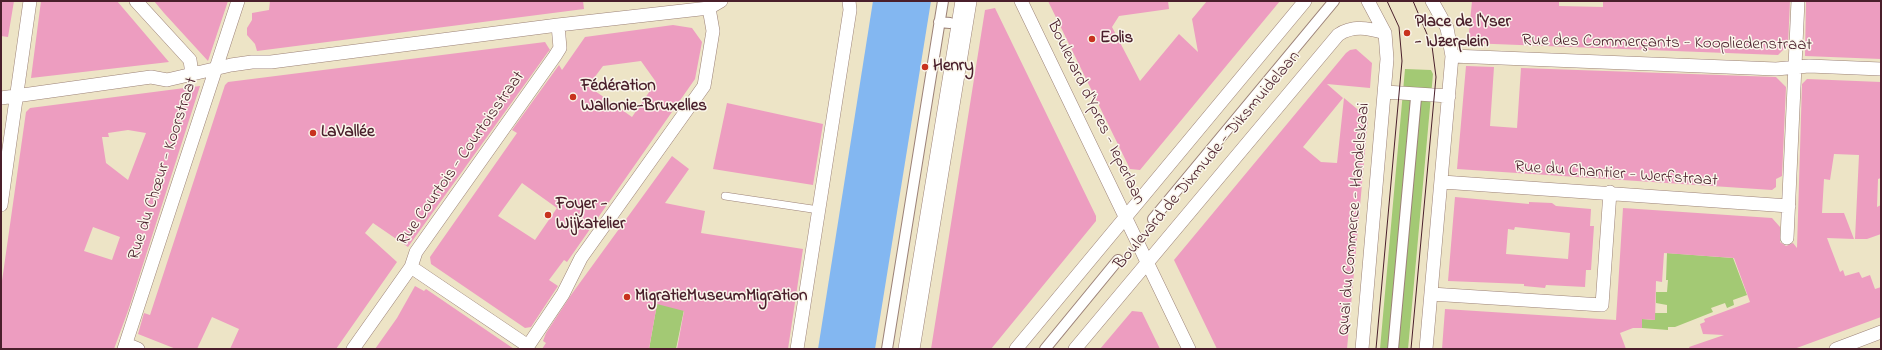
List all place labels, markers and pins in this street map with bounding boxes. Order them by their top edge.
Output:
place label: Place de l'Yser - IJzerplein [1415,13,1511,53]
marker: Place de l'Yser - IJzerplein [1402,28,1412,38]
place label: Eolis [1100,29,1133,49]
marker: Eolis [1087,34,1097,44]
place label: Henry [933,57,974,77]
marker: Henry [920,62,930,72]
place label: Fédération Wallonie-Bruxelles [581,77,707,117]
marker: Fédération Wallonie-Bruxelles [568,92,578,102]
place label: LaVallée [321,123,375,143]
marker: LaVallée [308,128,318,138]
place label: Foyer - Wijkatelier [556,195,625,235]
marker: Foyer - Wijkatelier [543,210,553,220]
place label: MigratieMuseumMigration [635,287,807,307]
marker: MigratieMuseumMigration [622,292,632,302]

